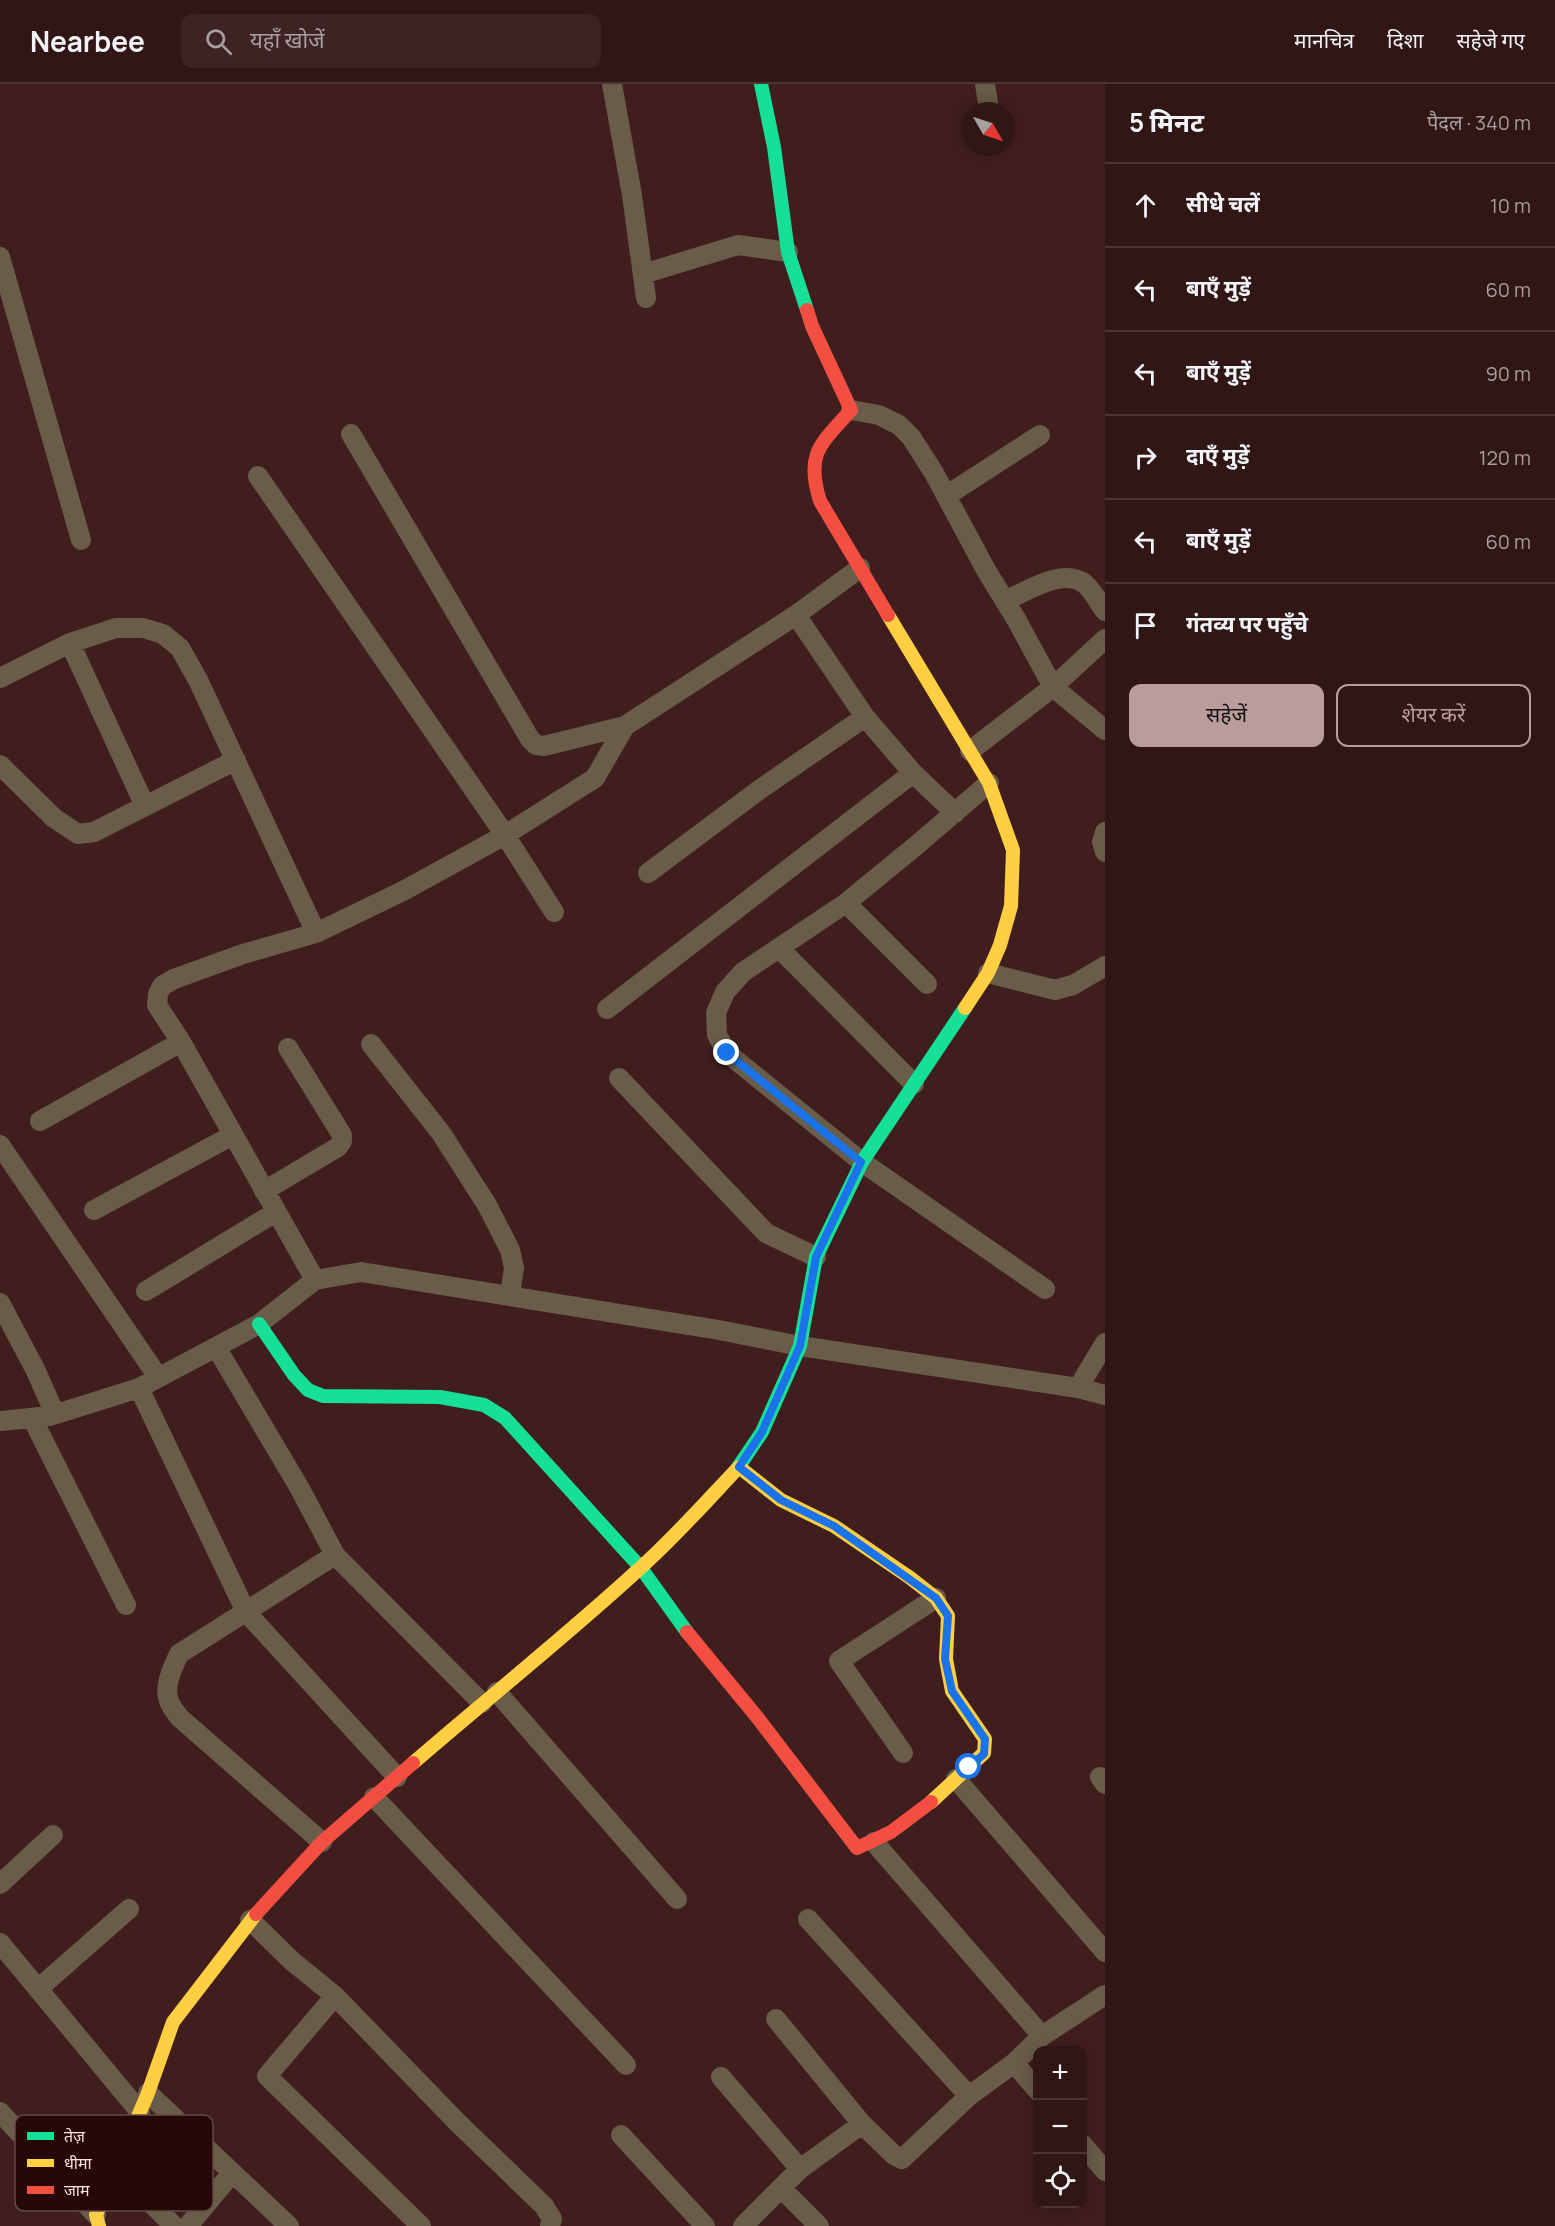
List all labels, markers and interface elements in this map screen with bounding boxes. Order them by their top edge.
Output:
search box [181,14,601,68]
text: Nearbee [30,22,145,60]
icon: search [202,25,235,58]
text: यहाँ खोजें [250,25,325,55]
text: मानचित्र [1294,26,1354,54]
text: दिशा [1387,26,1423,54]
text: सहेजे गए [1456,26,1525,54]
north arrow [961,102,1015,156]
text: 5 मिनट [1129,104,1204,140]
text: पैदल · 340 m [1427,109,1531,136]
icon: ahead [1129,189,1162,222]
text: सीधे चलें [1186,189,1260,219]
text: 10 m [1490,192,1531,219]
icon: left [1129,273,1162,306]
text: बाएँ मुड़ें [1186,273,1251,303]
text: 60 m [1485,276,1531,303]
icon: left [1129,357,1162,390]
text: बाएँ मुड़ें [1186,357,1251,387]
text: 90 m [1485,360,1531,387]
icon: right [1129,441,1162,474]
text: दाएँ मुड़ें [1186,441,1249,471]
text: 120 m [1479,444,1531,471]
icon: left [1129,525,1162,558]
text: बाएँ मुड़ें [1186,525,1251,555]
text: 60 m [1485,528,1531,555]
icon: arrive [1129,609,1162,642]
text: गंतव्य पर पहुँचे [1186,609,1308,639]
button: सहेजें [1129,684,1324,747]
button: शेयर करें [1336,684,1531,747]
route end [713,1039,739,1065]
route start [955,1753,981,1779]
map controls [1033,2046,1087,2208]
button: + [1033,2046,1087,2100]
button: − [1033,2100,1087,2154]
legend [15,2115,213,2211]
text: तेज़ [64,2125,86,2147]
text: धीमा [64,2152,93,2174]
button: locate [1033,2154,1087,2208]
text: जाम [64,2179,90,2201]

